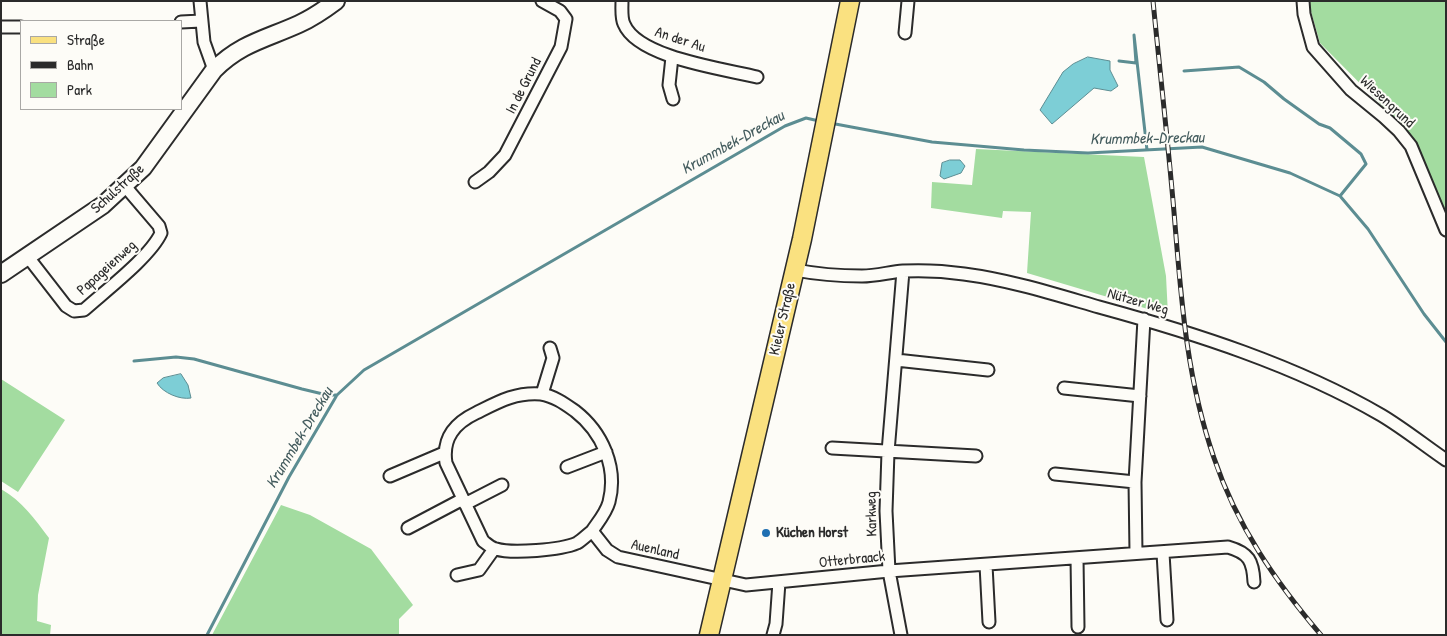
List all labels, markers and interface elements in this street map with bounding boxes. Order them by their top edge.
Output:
legend [20,20,182,110]
street label: An der Au [653,23,707,57]
text: Straße [67,29,105,50]
text: Bahn [67,54,94,75]
street label: In de Grund [502,55,546,117]
street label: Wiesengrund [1356,72,1418,132]
text: Park [67,79,92,100]
water label: Krummbek-Dreckau [678,107,788,179]
water label: Krummbek-Dreckau [1090,128,1204,150]
street label: Schulstraße [88,160,148,218]
street label: Papageienweg [74,237,140,299]
street label: Kieler Straße [766,281,800,357]
street label: Nützer Weg [1105,285,1171,319]
water label: Krummbek-Dreckau [262,384,338,492]
street label: Karkweg [863,491,881,537]
place label: Küchen Horst [776,524,848,542]
marker: Küchen Horst [760,527,772,539]
street label: Auenland [629,536,681,564]
street label: Otterbraack [818,548,886,572]

